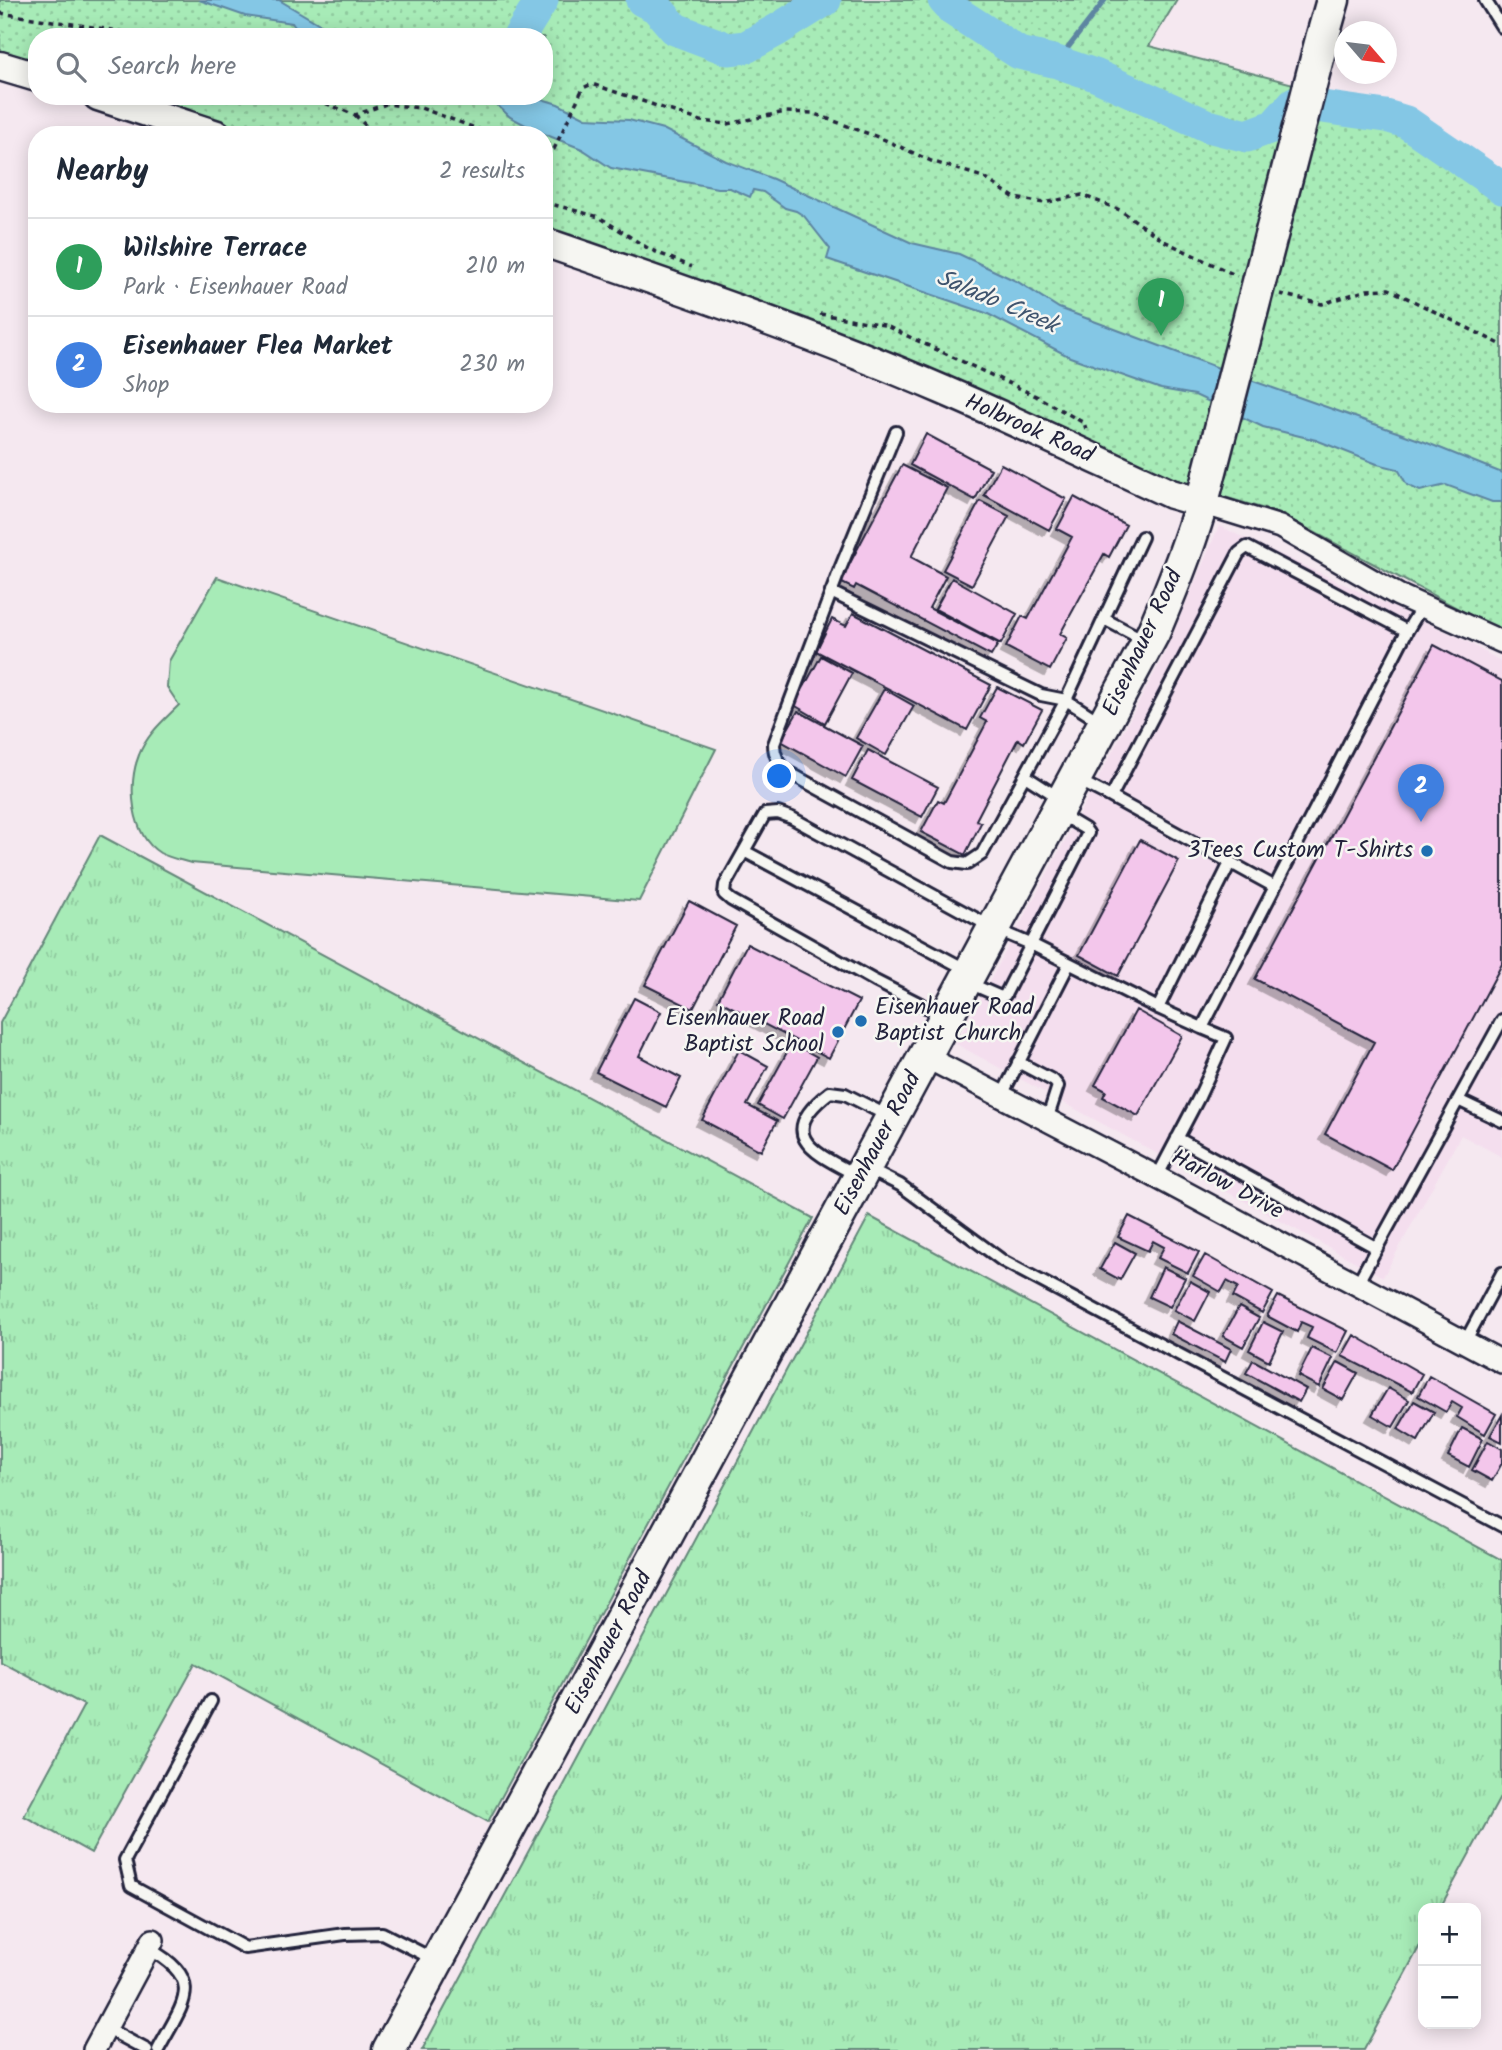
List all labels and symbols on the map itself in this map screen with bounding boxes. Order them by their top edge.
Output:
north arrow [1334,21,1397,84]
water label: Salado Creek [930,259,1067,347]
pin: 1 [1138,278,1184,336]
street label: Holbrook Road [959,384,1100,474]
street label: Eisenhauer Road [1093,563,1193,723]
your location [762,759,796,793]
pin: 2 [1398,764,1444,822]
place label: 3Tees Custom T-Shirts [1187,833,1413,869]
marker: 3Tees Custom T-Shirts [1419,843,1435,859]
place label: Eisenhauer Road Baptist Church [875,990,1034,1052]
place label: Eisenhauer Road Baptist School [665,1001,825,1063]
marker: Eisenhauer Road Baptist Church [853,1013,869,1029]
marker: Eisenhauer Road Baptist School [830,1024,846,1040]
street label: Eisenhauer Road [825,1065,931,1223]
street label: Harlow Drive [1164,1140,1290,1230]
street label: Eisenhauer Road [556,1564,662,1722]

